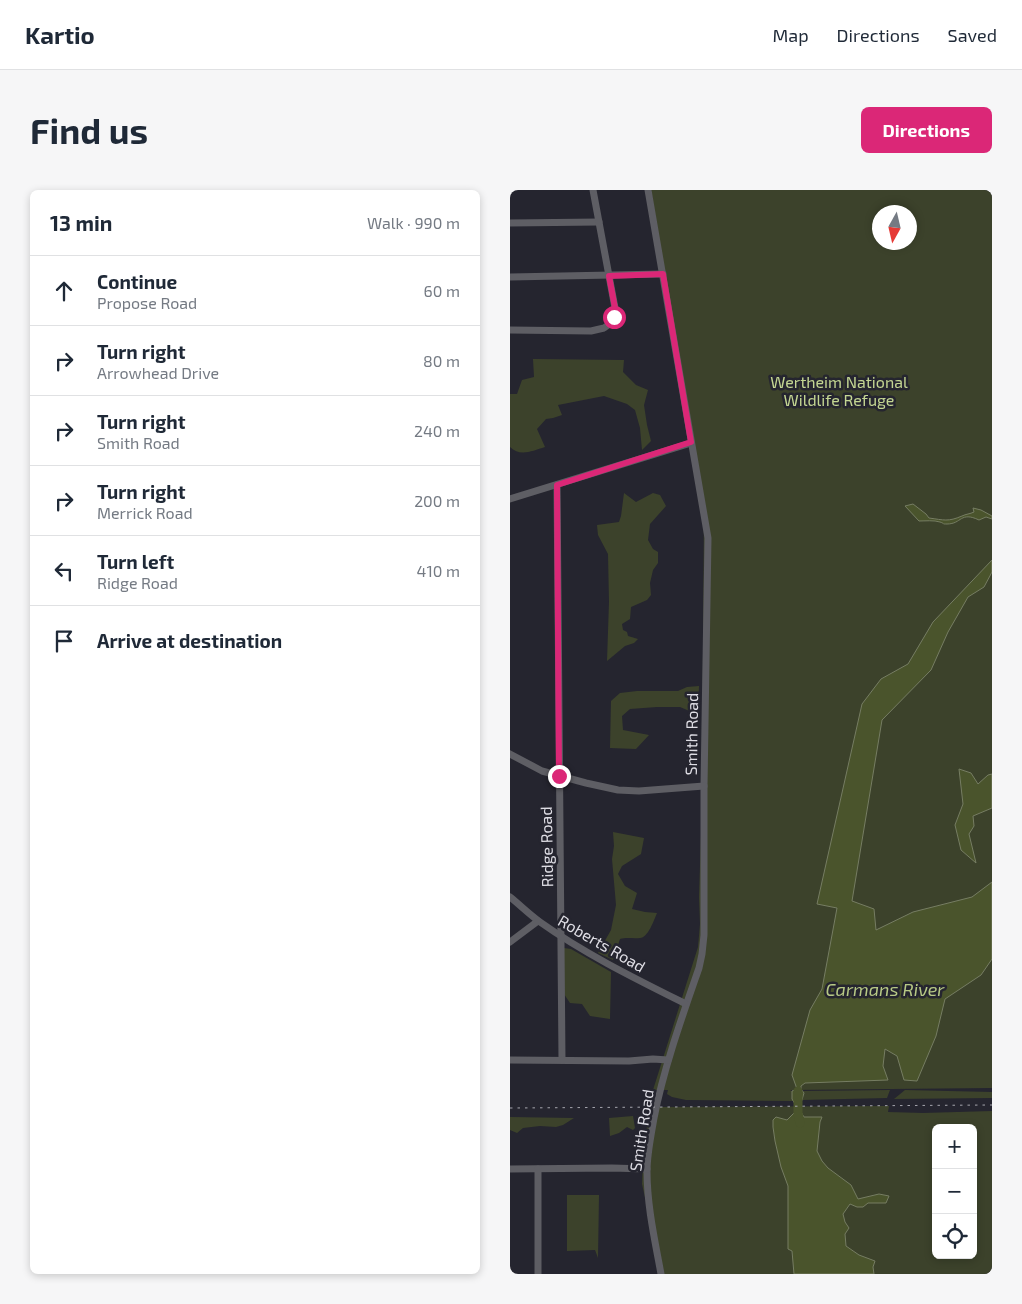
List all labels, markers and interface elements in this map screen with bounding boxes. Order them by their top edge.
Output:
text: Kartio [25,20,95,49]
text: Map [772,24,809,46]
text: Directions [837,24,920,46]
text: Saved [948,24,997,46]
button: Directions [861,107,992,153]
text: Find us [30,109,148,151]
north arrow [872,205,917,250]
text: 13 min [50,210,112,235]
text: Walk · 990 m [367,213,460,232]
text: Continue [97,270,177,293]
icon: ahead [50,277,78,305]
text: 60 m [424,281,460,300]
text: Propose Road [97,293,197,312]
route start [603,306,626,329]
text: Turn right [97,340,185,363]
icon: right [50,347,78,375]
text: 80 m [423,351,460,370]
text: Arrowhead Drive [97,363,219,382]
park label: Wertheim National Wildlife Refuge [770,372,908,409]
text: Turn right [97,410,185,433]
icon: right [50,417,78,445]
text: 240 m [414,421,460,440]
text: Smith Road [97,433,180,452]
text: Turn right [97,480,185,503]
icon: right [50,487,78,515]
text: 200 m [414,491,460,510]
text: Merrick Road [97,503,193,522]
text: Turn left [97,550,174,573]
icon: left [50,557,78,585]
text: 410 m [417,561,460,580]
text: Ridge Road [97,573,178,592]
icon: arrive [50,627,78,655]
text: Arrive at destination [97,629,282,652]
street label: Smith Road [681,692,701,776]
route end [548,765,571,788]
street label: Ridge Road [536,806,556,888]
street label: Roberts Road [555,910,649,976]
water label: Carmans River [825,978,945,1000]
street label: Smith Road [625,1088,657,1172]
map controls [932,1124,977,1259]
button: + [932,1124,977,1169]
button: − [932,1169,977,1214]
button: locate [932,1214,977,1259]

